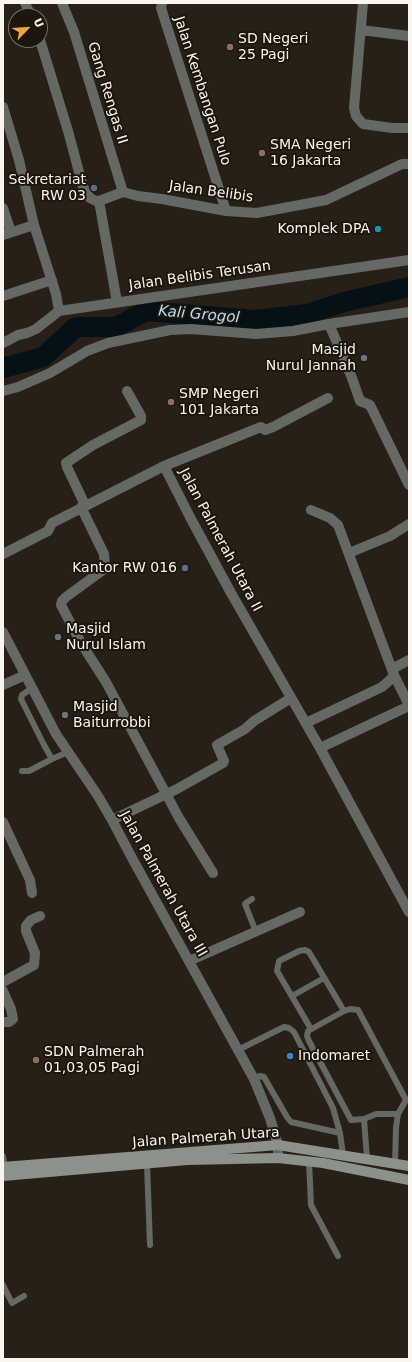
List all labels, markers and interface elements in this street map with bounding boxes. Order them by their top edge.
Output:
north arrow [8,8,48,48]
street label: Jalan Kembangan Pulo [170,14,234,168]
text: U [31,16,46,30]
place label: SD Negeri 25 Pagi [238,31,308,64]
street label: Gang Rengas II [84,40,130,146]
marker: SD Negeri 25 Pagi [225,42,235,52]
place label: SMA Negeri 16 Jakarta [270,137,351,170]
marker: SMA Negeri 16 Jakarta [257,148,267,158]
place label: Sekretariat RW 03 [9,172,86,204]
street label: Jalan Belibis [168,178,254,206]
marker: Sekretariat RW 03 [89,183,99,193]
place label: Komplek DPA [277,221,370,237]
marker: Komplek DPA [373,224,383,234]
street label: Jalan Belibis Terusan [128,258,272,294]
water label: Kali Grogol [158,302,240,328]
place label: Masjid Nurul Jannah [266,342,356,374]
marker: Masjid Nurul Jannah [359,353,369,363]
place label: SMP Negeri 101 Jakarta [179,386,259,418]
marker: SMP Negeri 101 Jakarta [166,397,176,407]
street label: Jalan Palmerah Utara II [175,465,265,615]
place label: Kantor RW 016 [72,560,177,576]
marker: Kantor RW 016 [180,563,190,573]
place label: Masjid Nurul Islam [66,621,146,654]
marker: Masjid Nurul Islam [53,632,63,642]
place label: Masjid Baiturrobbi [73,699,151,732]
marker: Masjid Baiturrobbi [60,710,70,720]
street label: Jalan Palmerah Utara III [116,808,210,960]
place label: SDN Palmerah 01,03,05 Pagi [44,1044,144,1076]
place label: Indomaret [298,1048,370,1064]
marker: Indomaret [285,1051,295,1061]
marker: SDN Palmerah 01,03,05 Pagi [31,1055,41,1065]
street label: Jalan Palmerah Utara [132,1124,280,1152]

